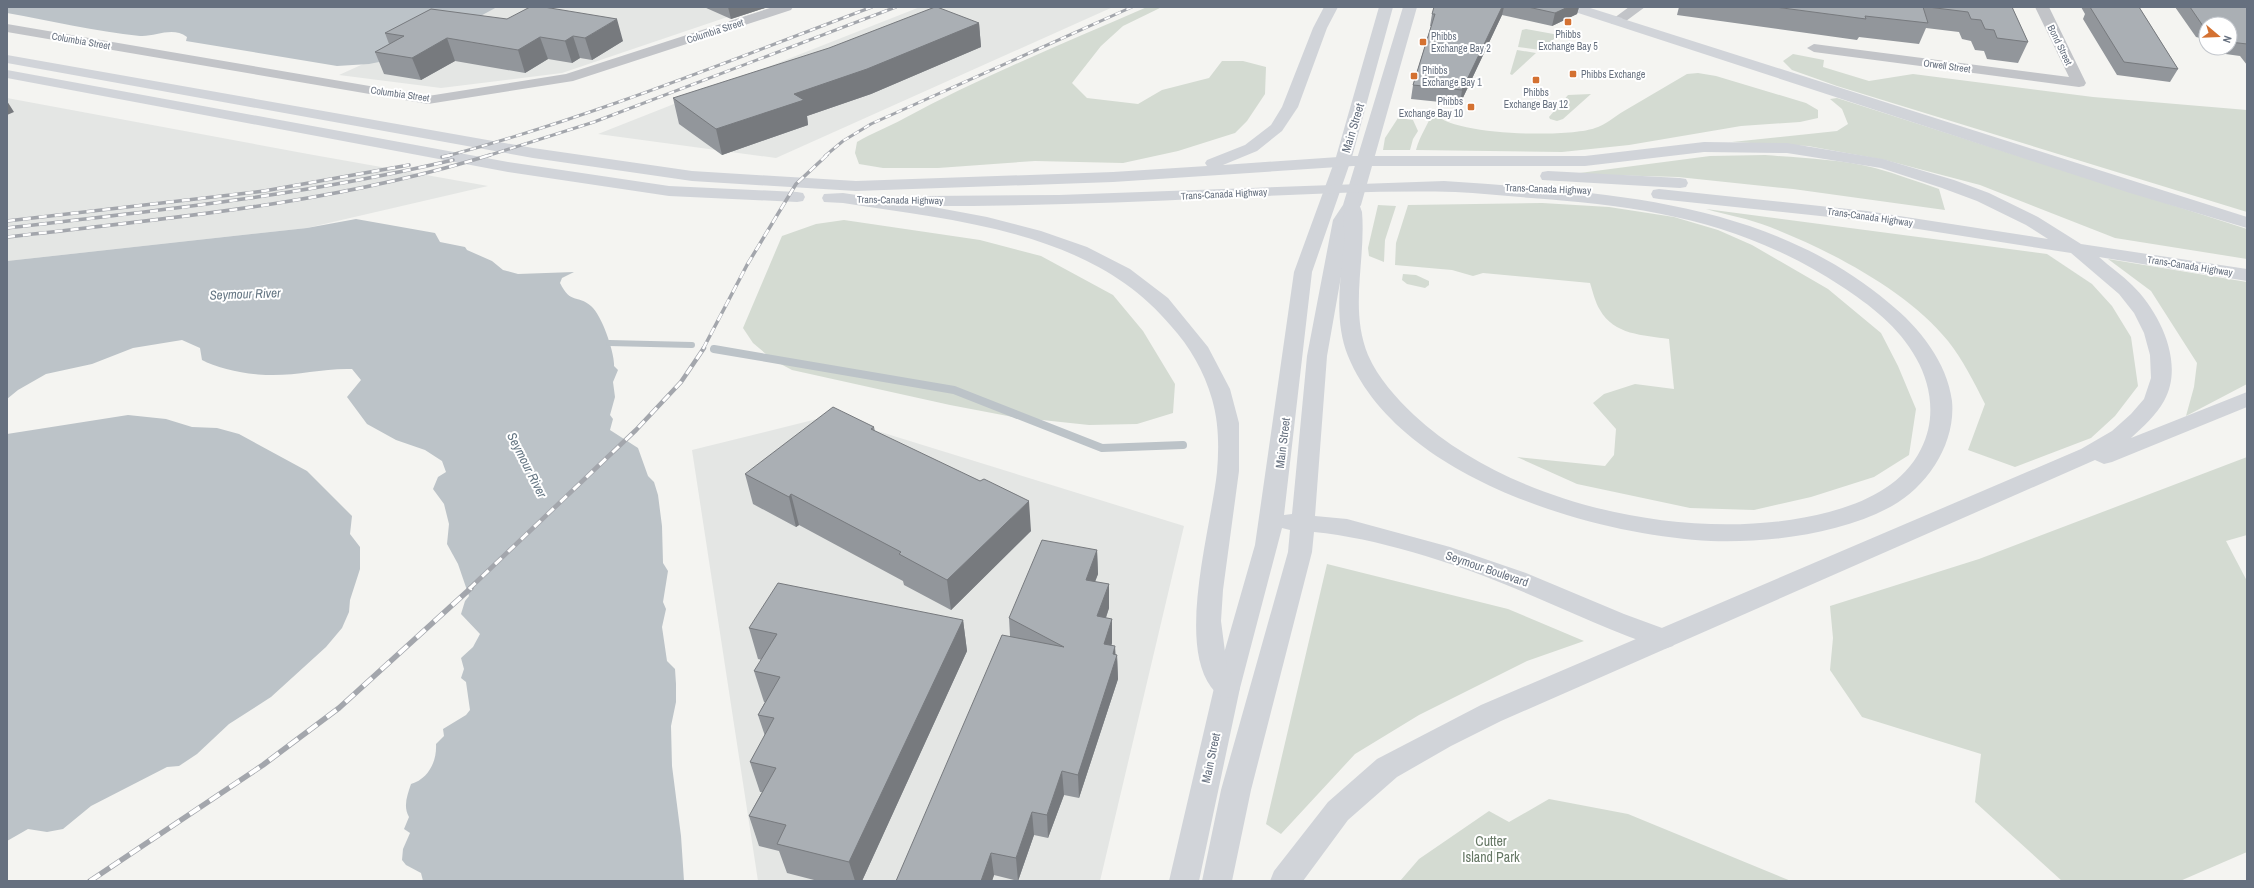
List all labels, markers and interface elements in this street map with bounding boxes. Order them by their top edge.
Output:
street label: Columbia Street [685,15,746,46]
north arrow [2198,16,2238,56]
marker: Phibbs Exchange Bay 5 [1563,17,1573,27]
street label: Bond Street [2045,23,2076,68]
place label: Phibbs Exchange Bay 5 [1538,28,1598,53]
street label: Columbia Street [51,29,112,53]
place label: Phibbs Exchange Bay 2 [1431,30,1491,55]
text: N [2220,34,2235,45]
marker: Phibbs Exchange Bay 2 [1418,37,1428,47]
street label: Orwell Street [1923,56,1972,76]
place label: Phibbs Exchange Bay 1 [1422,64,1482,89]
place label: Phibbs Exchange [1581,68,1646,81]
marker: Phibbs Exchange [1568,69,1578,79]
marker: Phibbs Exchange Bay 1 [1409,71,1419,81]
marker: Phibbs Exchange Bay 12 [1531,75,1541,85]
street label: Columbia Street [370,83,431,105]
place label: Phibbs Exchange Bay 12 [1504,86,1569,111]
place label: Phibbs Exchange Bay 10 [1399,95,1463,120]
street label: Main Street [1338,101,1368,155]
marker: Phibbs Exchange Bay 10 [1466,102,1476,112]
street label: Trans-Canada Highway [1505,181,1592,197]
street label: Trans-Canada Highway [1181,185,1268,203]
street label: Trans-Canada Highway [857,193,944,207]
street label: Trans-Canada Highway [1826,205,1915,230]
street label: Trans-Canada Highway [2146,253,2235,279]
water label: Seymour River [209,284,281,304]
street label: Main Street [1272,417,1294,469]
water label: Seymour River [503,429,551,501]
street label: Seymour Boulevard [1444,547,1530,591]
street label: Main Street [1198,731,1224,785]
park label: Cutter Island Park [1462,832,1520,866]

